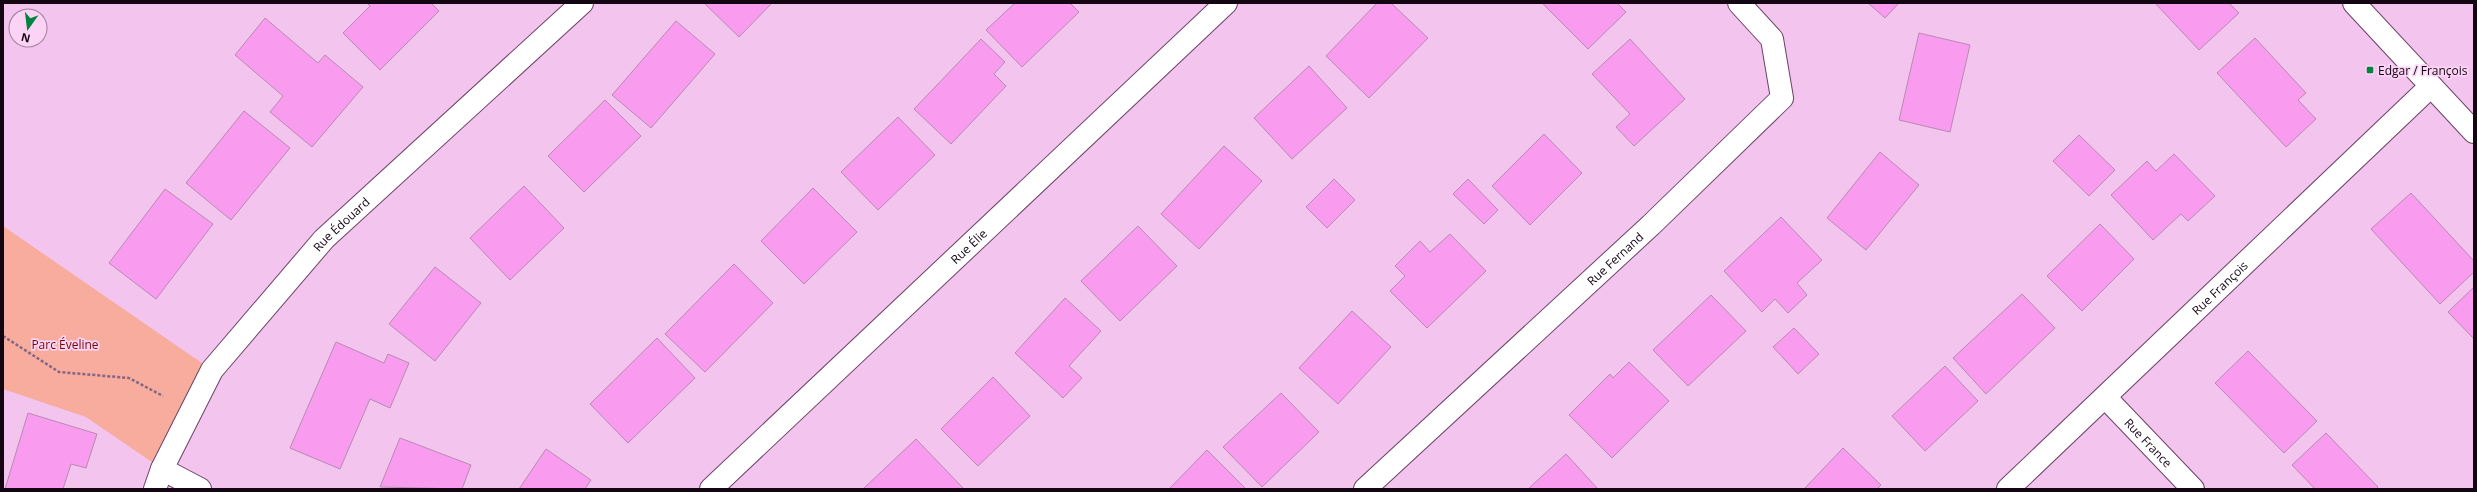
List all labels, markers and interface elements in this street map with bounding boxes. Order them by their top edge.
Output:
north arrow [8,8,48,48]
text: N [19,30,32,47]
place label: Edgar / François [2378,62,2468,79]
marker: Edgar / François [2365,65,2375,75]
street label: Rue Édouard [309,193,373,255]
street label: Rue Élie [947,225,991,267]
street label: Rue Fernand [1583,228,1647,289]
street label: Rue François [2188,257,2251,318]
park label: Parc Éveline [31,336,99,353]
street label: Rue France [2121,414,2176,471]

